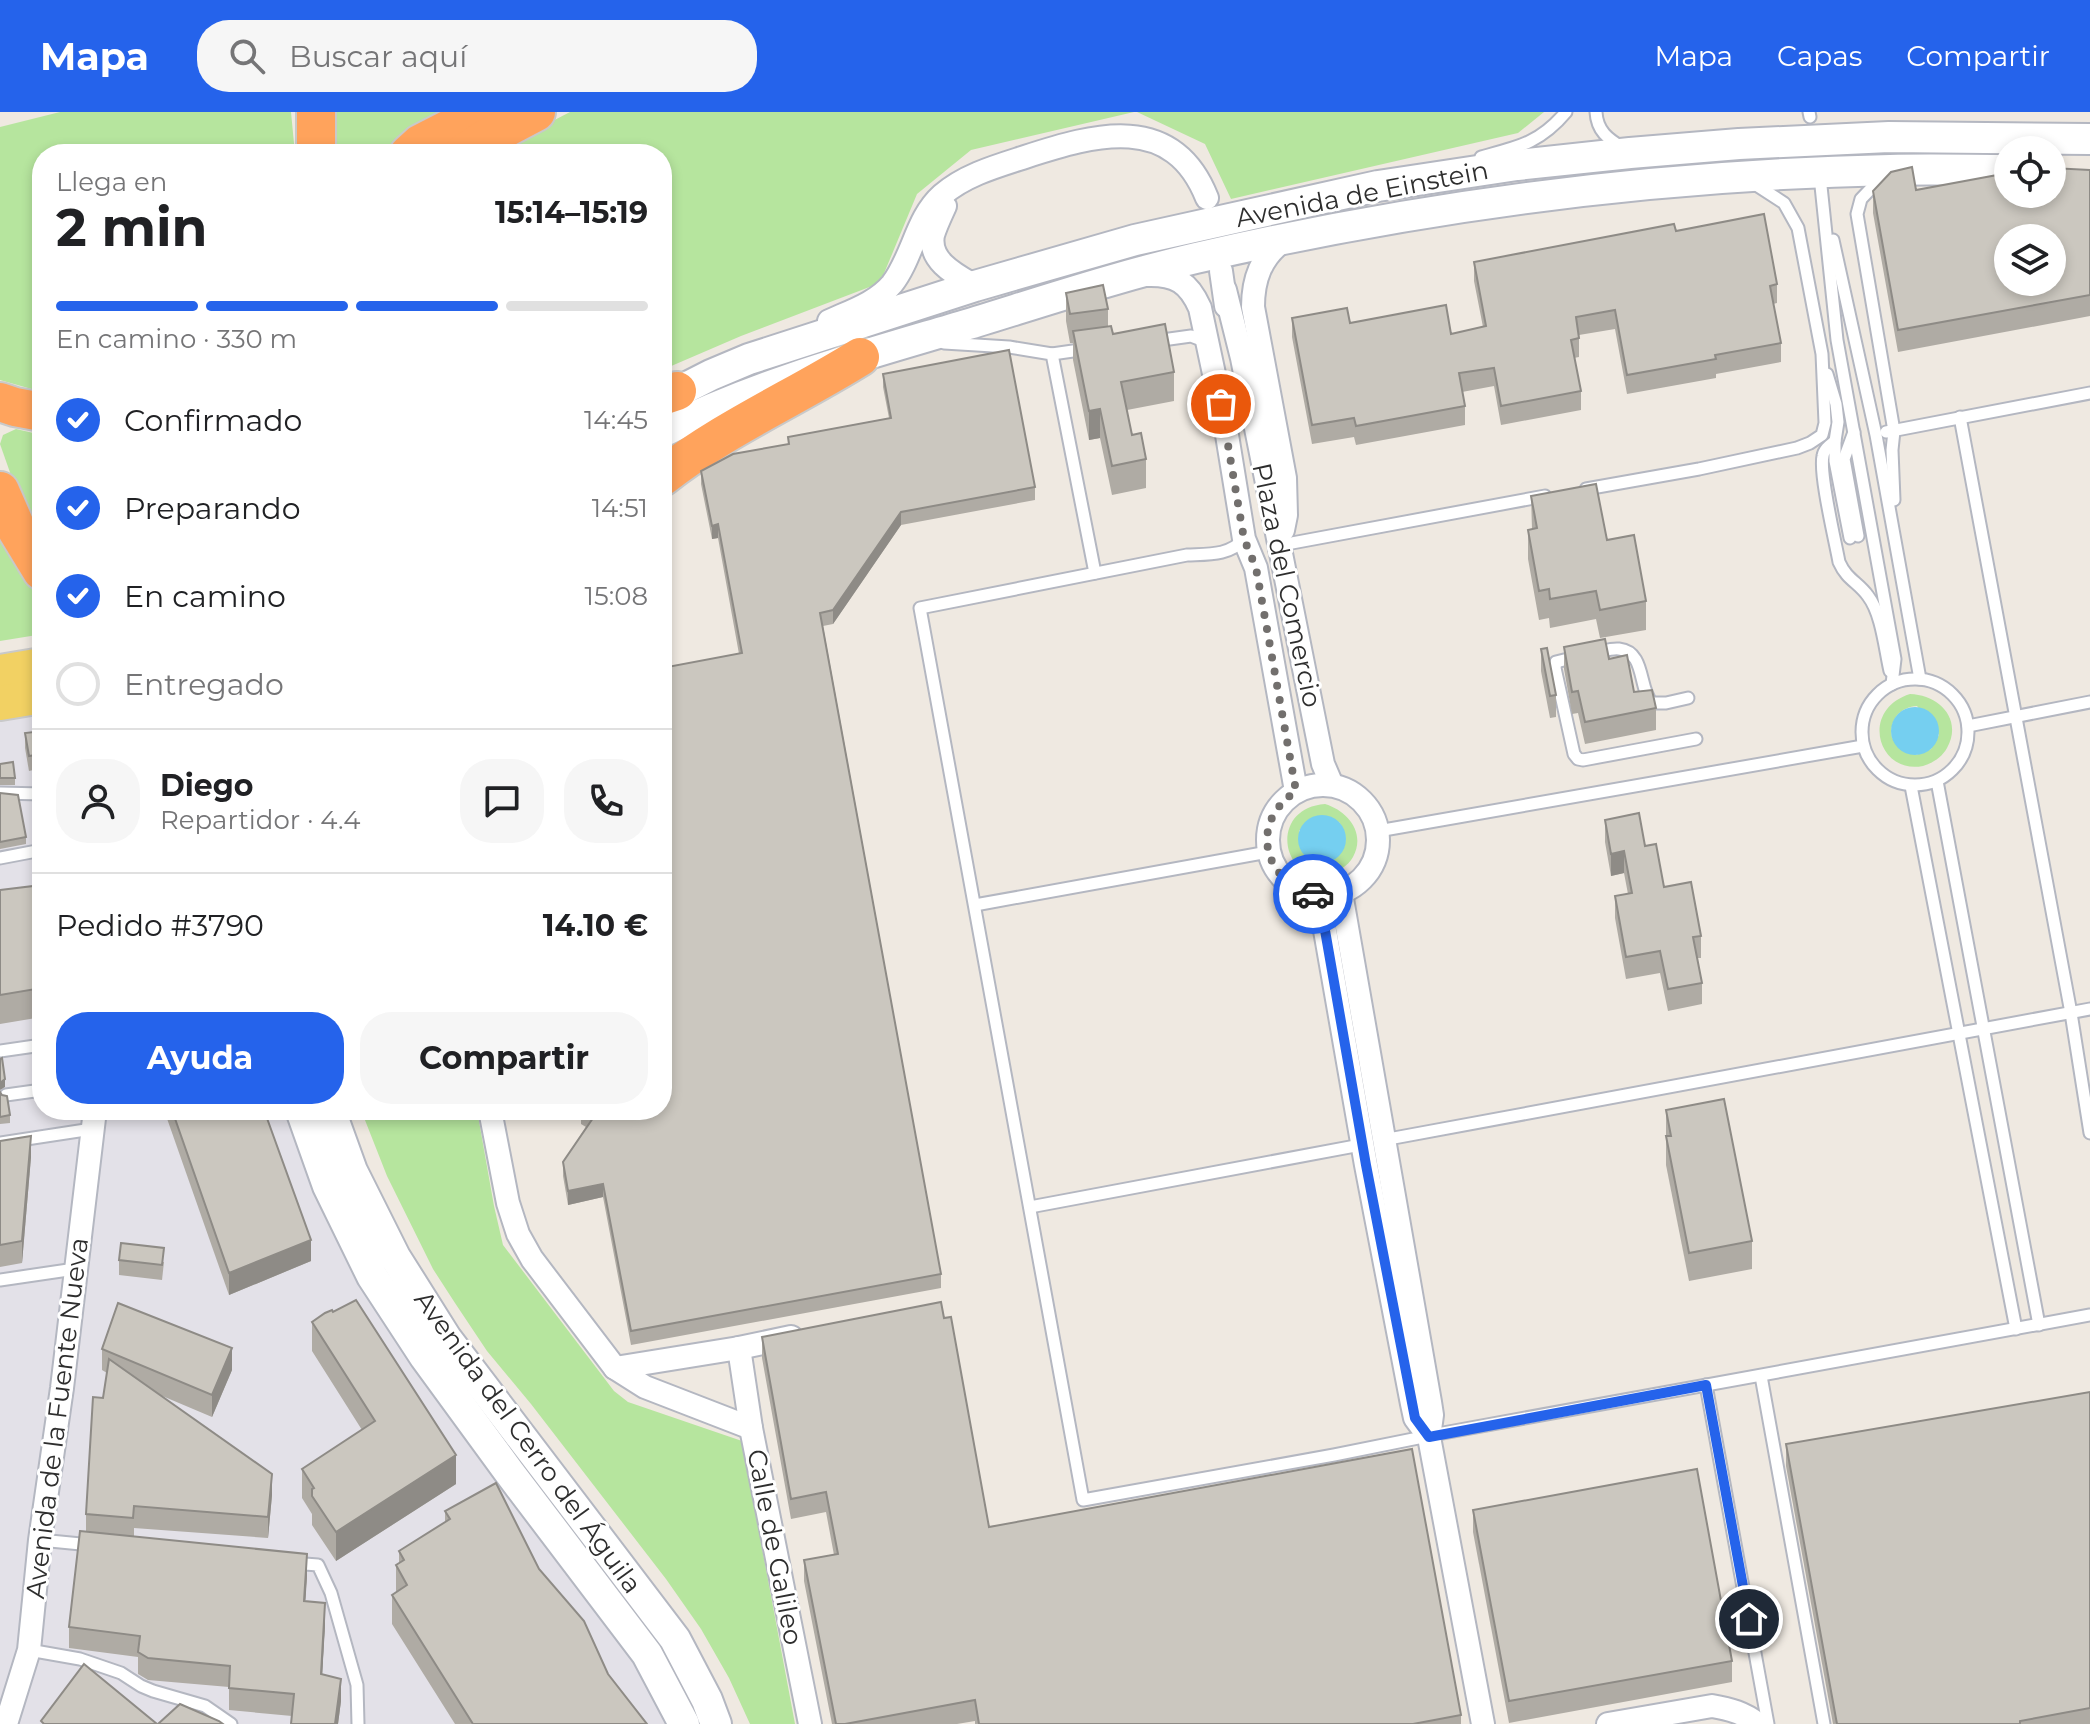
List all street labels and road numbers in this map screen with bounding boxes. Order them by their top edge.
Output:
street label: Avenida de Einstein [1233,154,1491,234]
street label: Plaza del Comercio [1245,460,1329,710]
street label: Avenida de la Fuente Nueva [19,1236,95,1600]
street label: Avenida del Cerro del Águila [407,1285,649,1599]
street label: Calle de Galileo [740,1446,810,1648]

